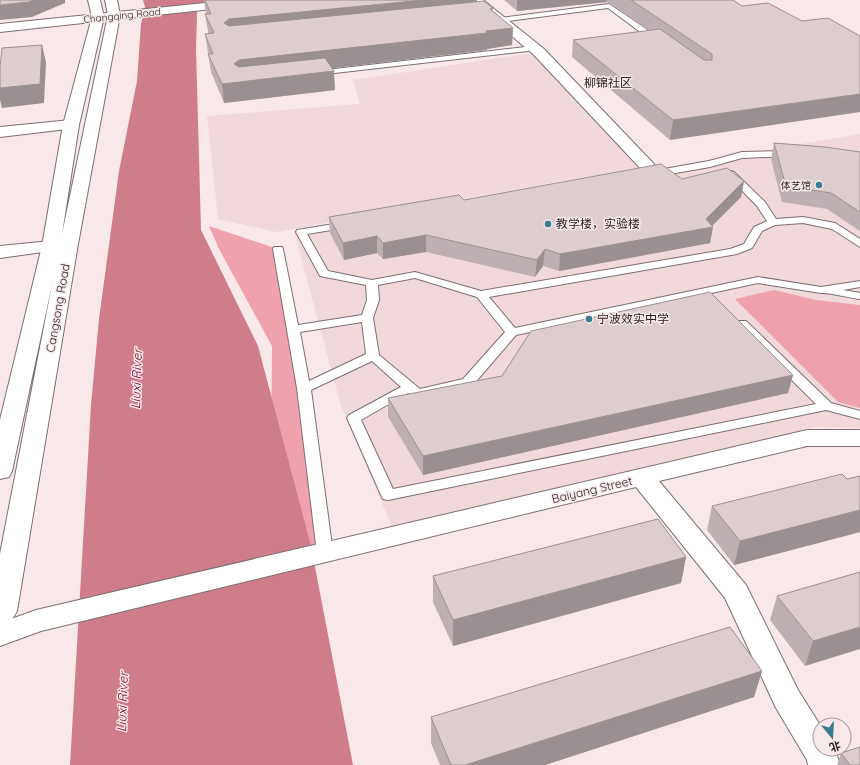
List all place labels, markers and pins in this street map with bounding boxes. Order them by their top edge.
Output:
place label: 体艺馆 [781,179,811,192]
marker: 体艺馆 [814,180,824,190]
place label: 教学楼，实验楼 [556,216,640,231]
marker: 教学楼，实验楼 [543,219,553,229]
place label: 宁波效实中学 [597,311,669,326]
marker: 宁波效实中学 [584,314,594,324]

